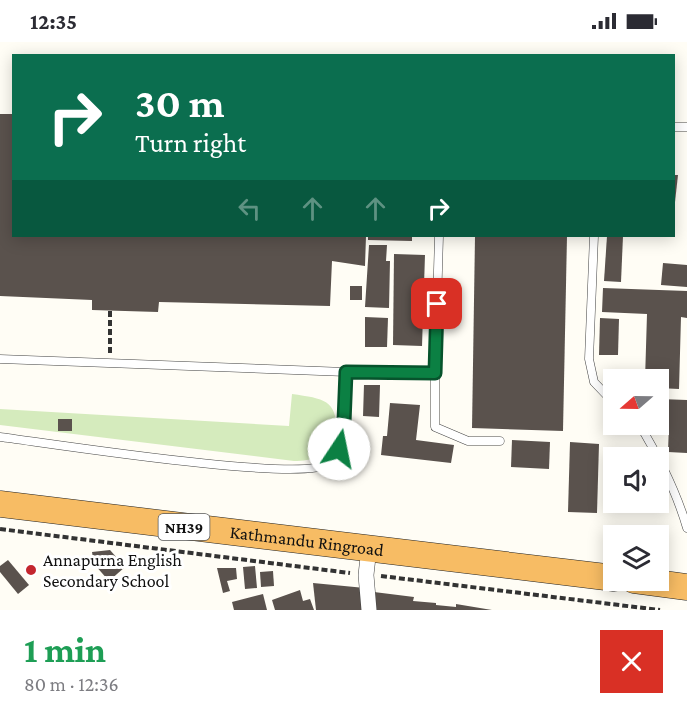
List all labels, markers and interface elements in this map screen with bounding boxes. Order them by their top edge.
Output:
text: 12:35 [30,9,77,34]
icon: right [36,78,114,156]
text: 30 m [135,79,225,126]
text: Turn right [135,128,246,158]
icon: left [233,192,266,225]
icon: ahead [296,192,329,225]
icon: ahead [359,192,392,225]
icon: right [422,192,455,225]
pin [411,278,462,329]
icon: arrive [420,287,453,320]
north arrow [603,369,669,435]
map controls [603,369,669,591]
position arrow [307,417,371,481]
button: sound [603,447,669,513]
road number: NH39 [158,514,210,540]
street label: Kathmandu Ringroad [229,522,385,560]
button: layers [603,525,669,591]
place label: Annapurna English Secondary School [43,550,182,591]
marker: Annapurna English Secondary School [24,563,38,577]
text: 1 min [24,630,106,670]
button: close [600,630,663,693]
text: 80 m · 12:36 [24,673,119,695]

